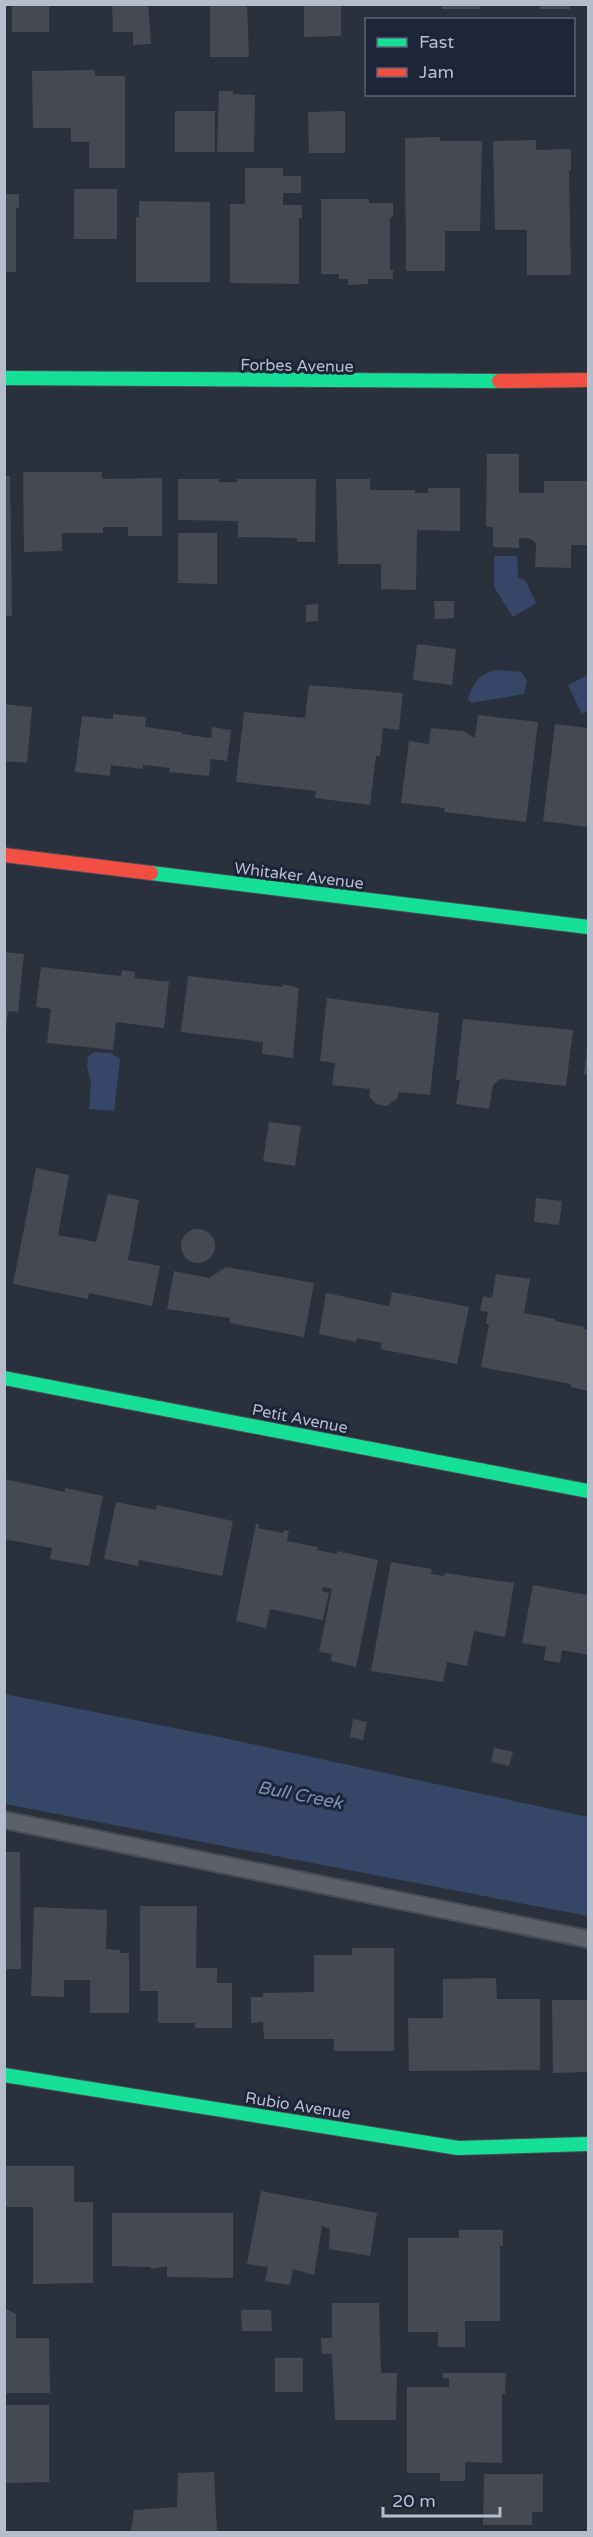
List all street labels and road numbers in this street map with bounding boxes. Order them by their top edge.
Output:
street label: Forbes Avenue [240,355,354,377]
street label: Whitaker Avenue [233,858,365,894]
street label: Petit Avenue [250,1400,349,1438]
street label: Rubio Avenue [244,2088,352,2124]

